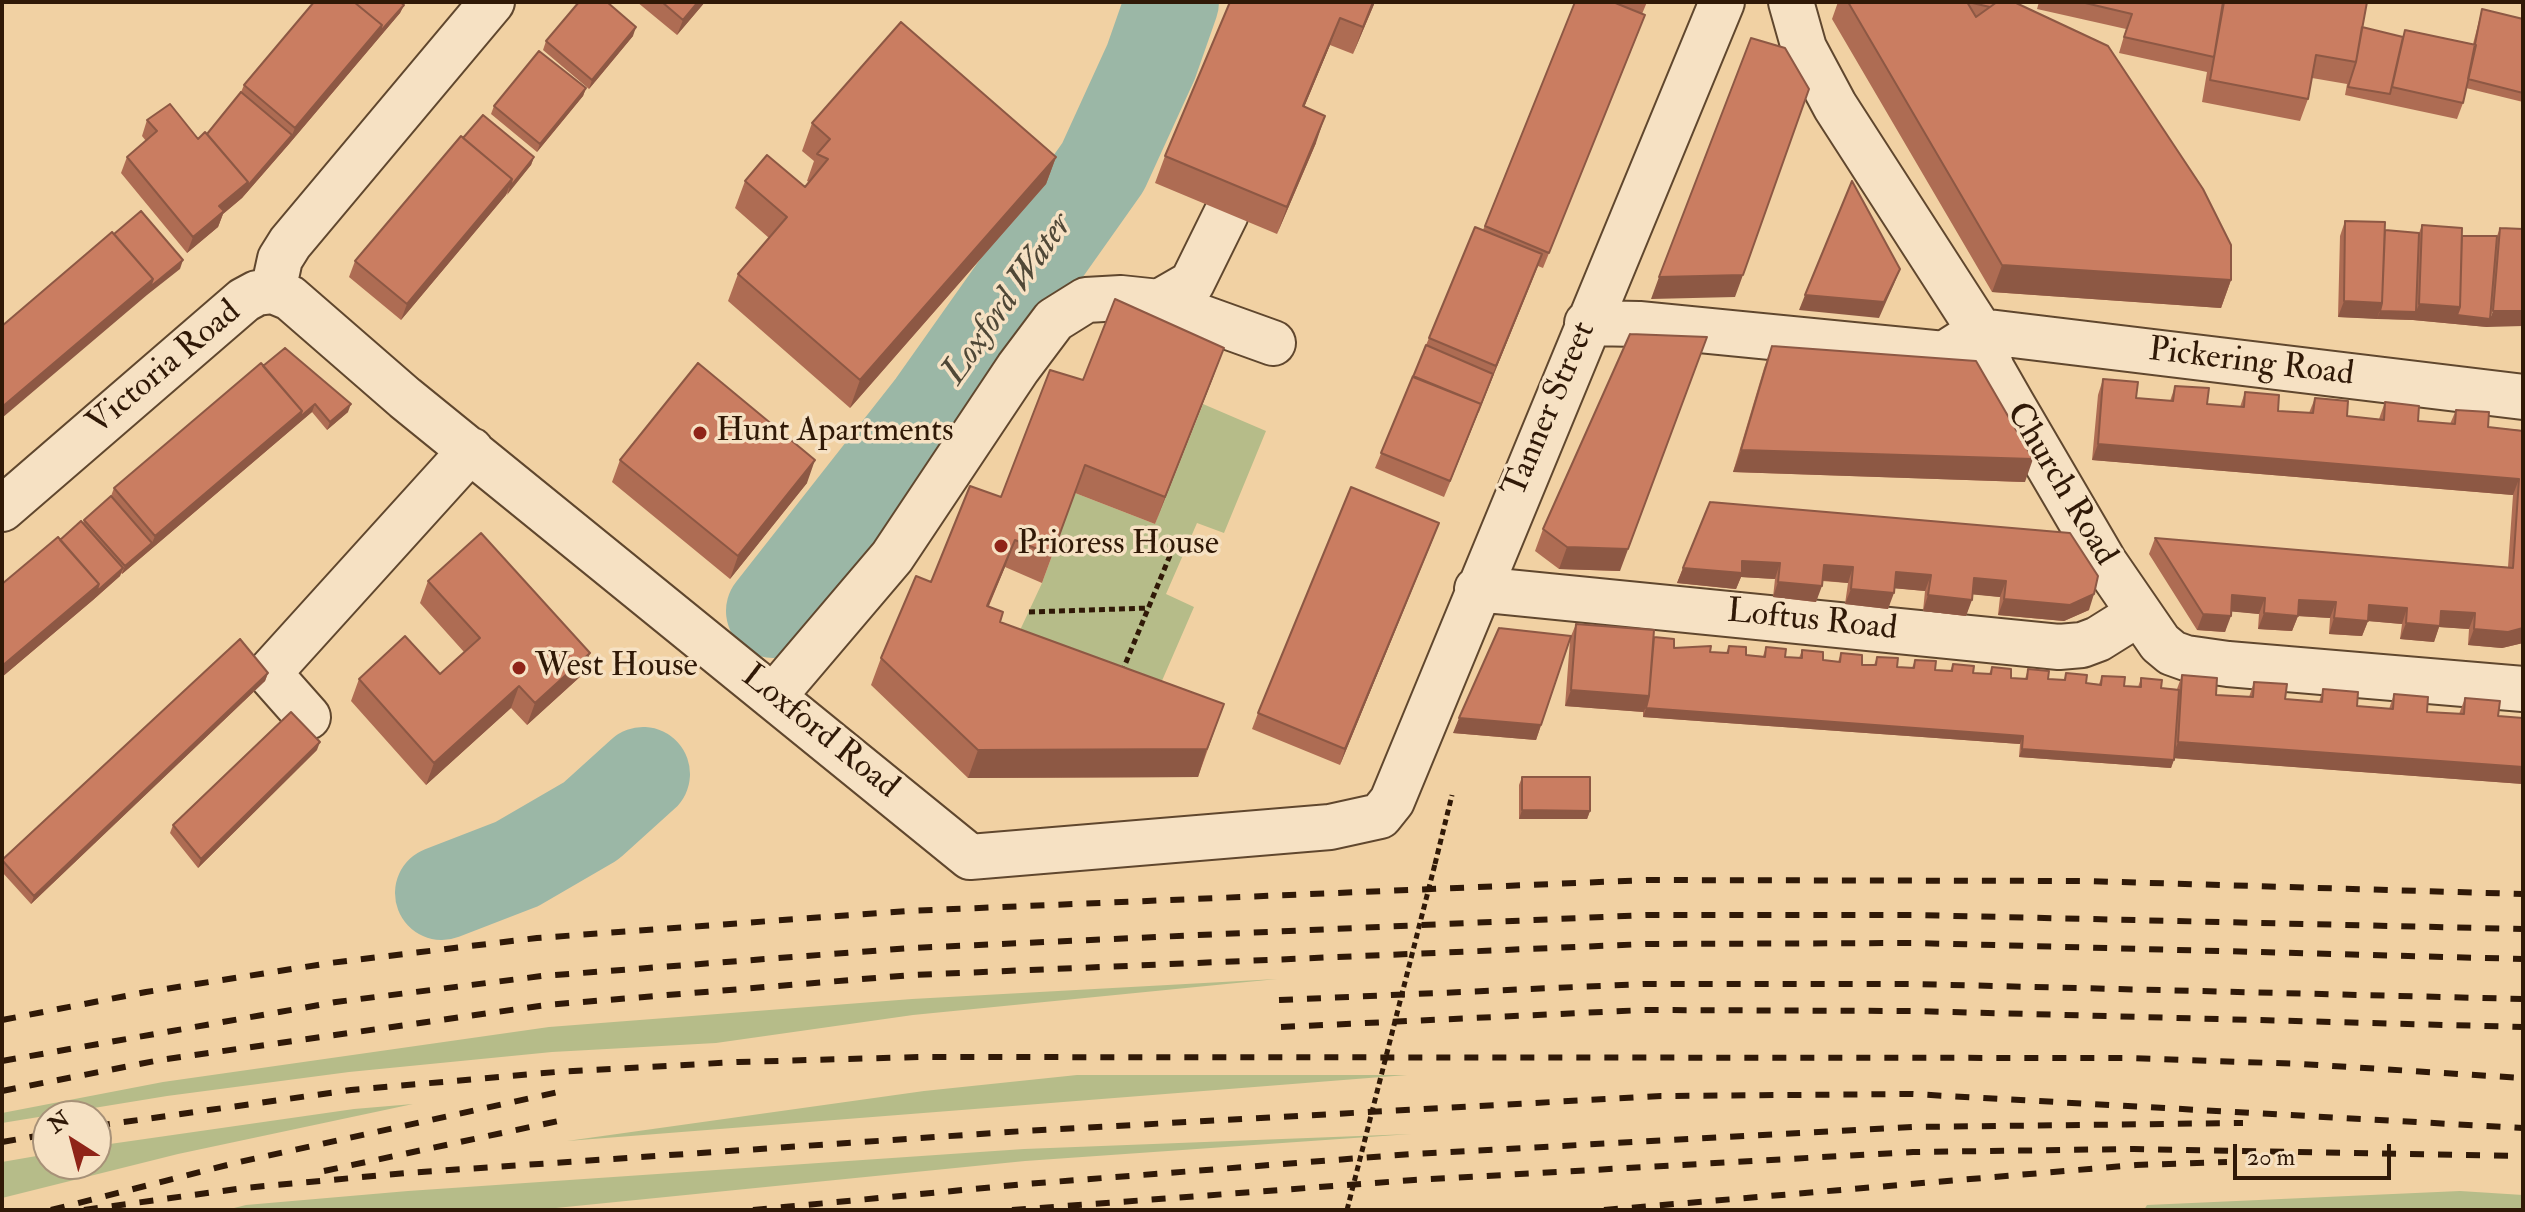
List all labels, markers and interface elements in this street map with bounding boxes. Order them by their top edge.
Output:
water label: Loxford Water [934,206,1084,394]
street label: Victoria Road [80,293,250,445]
street label: Tanner Street [1496,316,1606,504]
street label: Pickering Road [2146,331,2356,397]
street label: Church Road [1996,396,2124,574]
place label: Hunt Apartments [716,413,954,453]
marker: Hunt Apartments [691,424,709,442]
place label: Prioress House [1017,526,1219,566]
marker: Prioress House [992,537,1010,555]
street label: Loftus Road [1725,593,1899,651]
place label: West House [535,648,698,688]
street label: Loxford Road [732,657,906,809]
marker: West House [510,659,528,677]
north arrow [32,1100,112,1180]
text: N [43,1105,75,1139]
scale bar [2237,1128,2395,1178]
text: 20 m [2247,1142,2295,1173]

